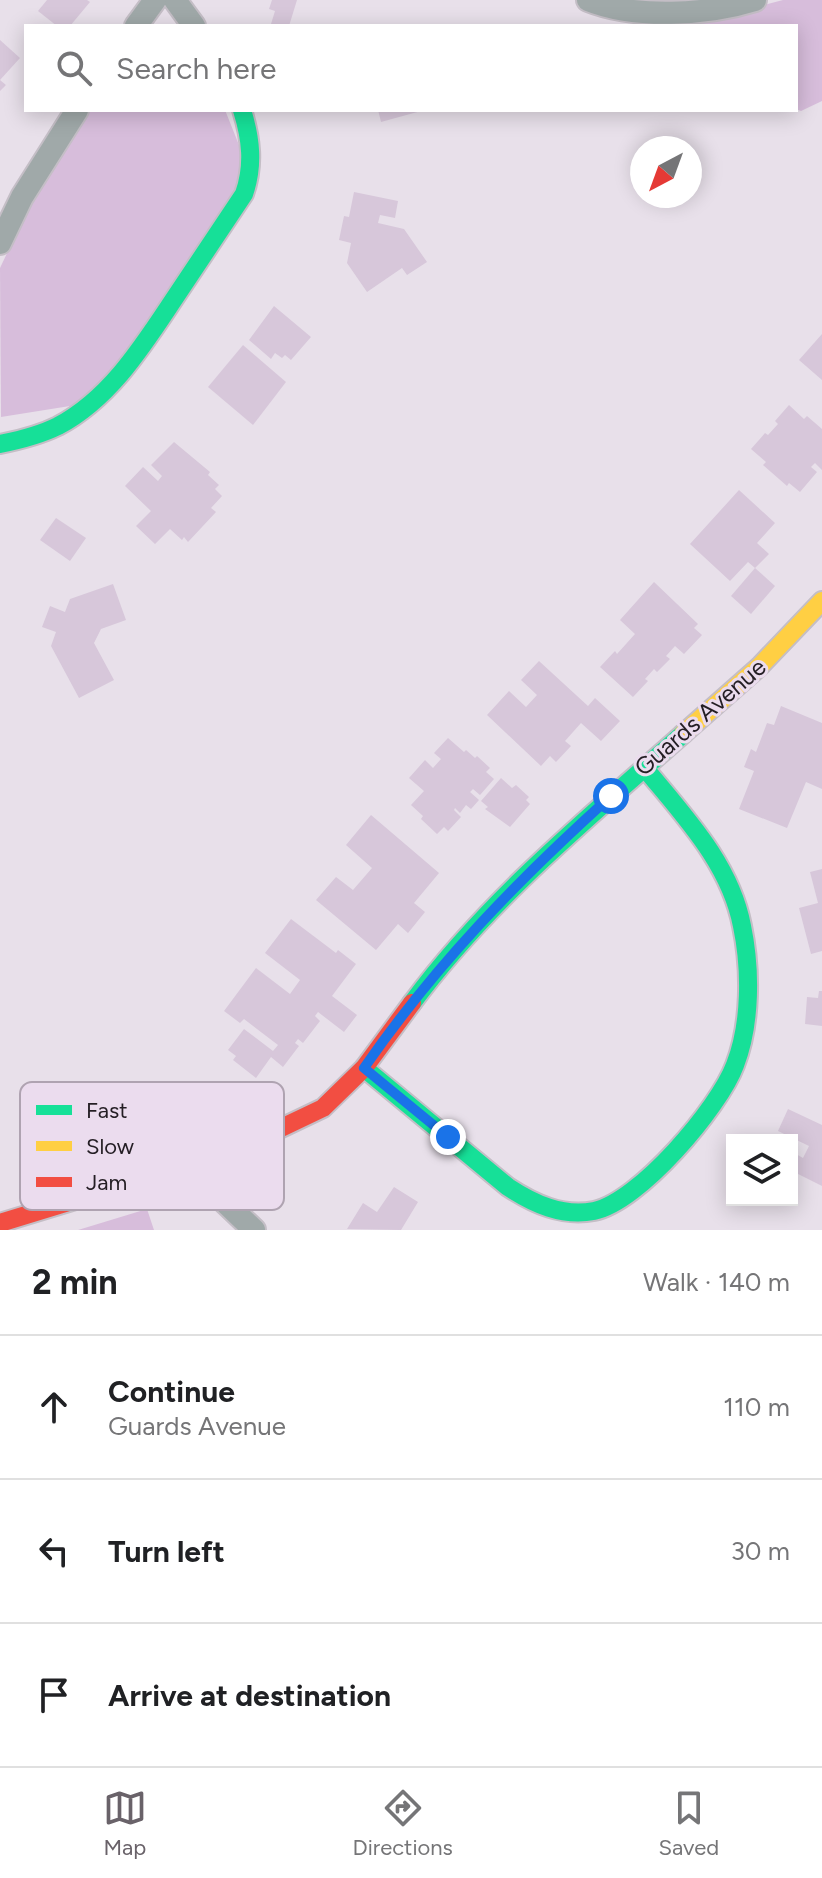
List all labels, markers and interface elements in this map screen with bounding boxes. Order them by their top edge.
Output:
search box [24,24,798,112]
icon: search [52,46,96,90]
text: Search here [116,50,276,87]
north arrow [630,136,702,208]
street label: Guards Avenue [628,652,772,782]
route start [593,778,629,814]
legend [20,1082,284,1210]
text: Fast [86,1097,128,1124]
route end [430,1119,466,1155]
text: Slow [86,1133,135,1160]
map controls [726,1134,798,1206]
button: layers [726,1134,798,1206]
text: Jam [86,1169,127,1196]
text: 2 min [32,1262,118,1303]
text: Walk · 140 m [643,1266,790,1298]
text: Continue [108,1373,235,1410]
icon: ahead [32,1385,76,1429]
text: 110 m [723,1391,790,1423]
text: Guards Avenue [108,1410,286,1442]
icon: left [32,1529,76,1573]
text: Turn left [108,1533,225,1570]
text: 30 m [731,1535,790,1567]
icon: arrive [32,1673,76,1717]
text: Arrive at destination [108,1677,391,1714]
tab: Map [103,1786,147,1861]
tab: Directions [353,1786,453,1861]
tab: Saved [658,1786,719,1861]

